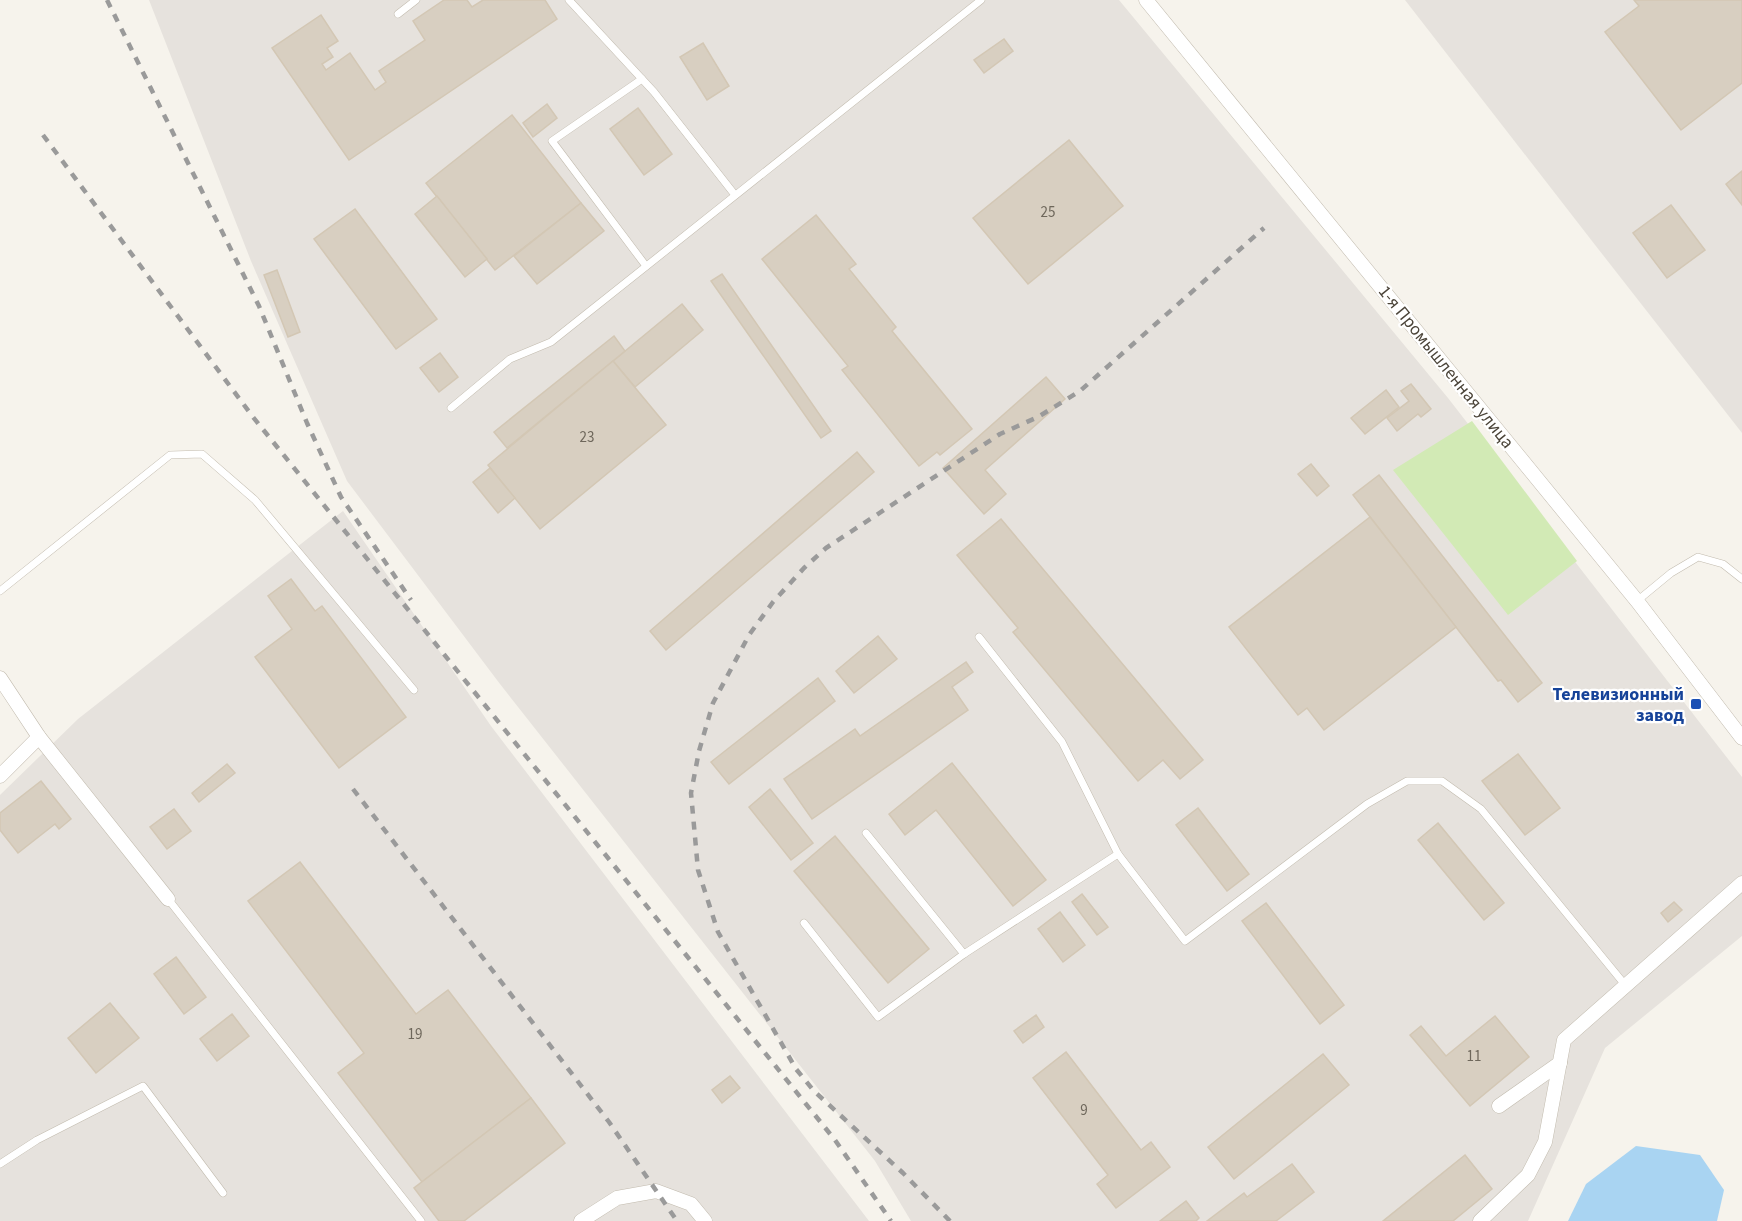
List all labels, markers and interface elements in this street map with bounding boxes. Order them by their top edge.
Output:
house number: 25 [1041,202,1055,223]
street label: 1-я Промышленная улица [1372,280,1520,454]
house number: 23 [580,427,594,448]
place label: Телевизионный завод [1553,682,1684,728]
marker: Телевизионный завод [1689,697,1703,711]
house number: 19 [408,1024,422,1045]
house number: 11 [1467,1046,1481,1067]
house number: 9 [1080,1100,1088,1121]

